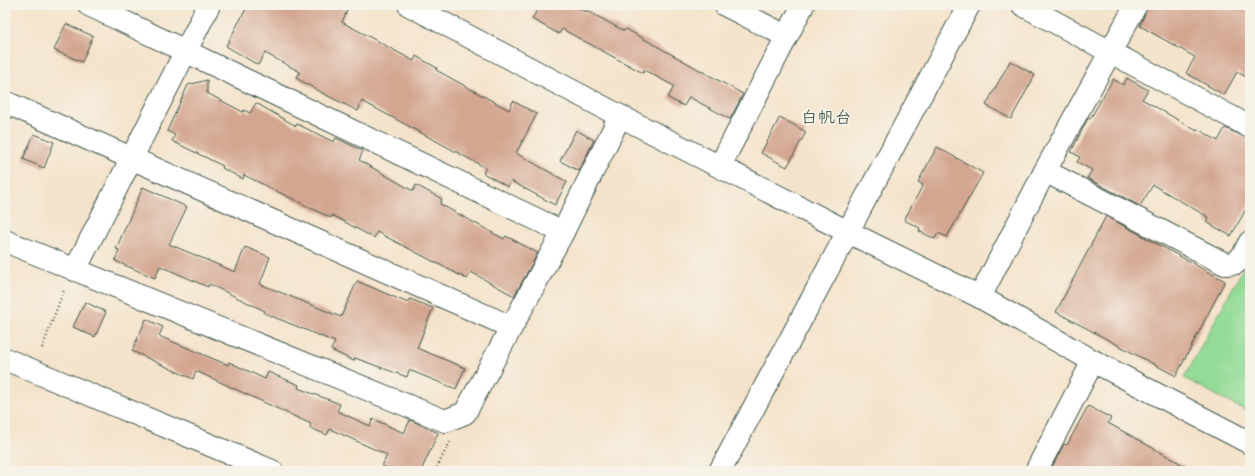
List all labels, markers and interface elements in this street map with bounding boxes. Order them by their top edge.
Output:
district label: 白帆台 [801,106,852,128]

